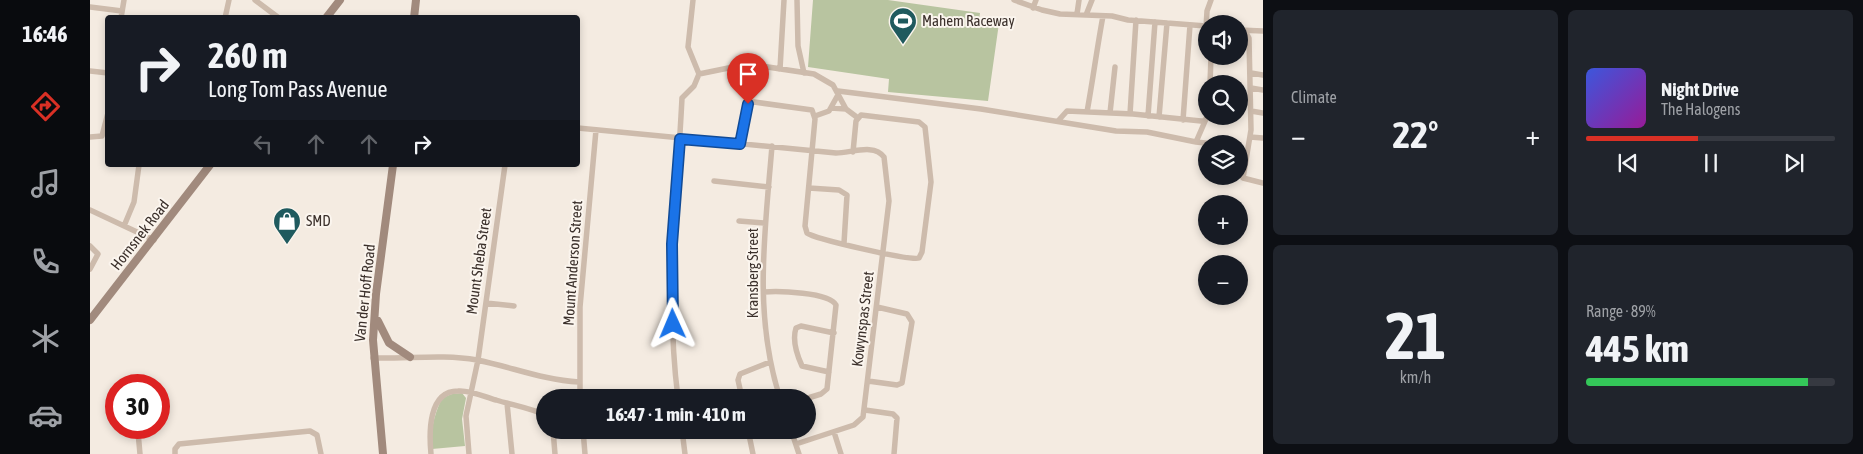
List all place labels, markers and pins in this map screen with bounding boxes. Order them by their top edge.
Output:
sports icon: Mahem Raceway [888,6,918,45]
place label: Mahem Raceway [922,12,1015,29]
pin [727,53,769,104]
shop icon: SMD [272,206,302,245]
place label: SMD [306,212,331,229]

